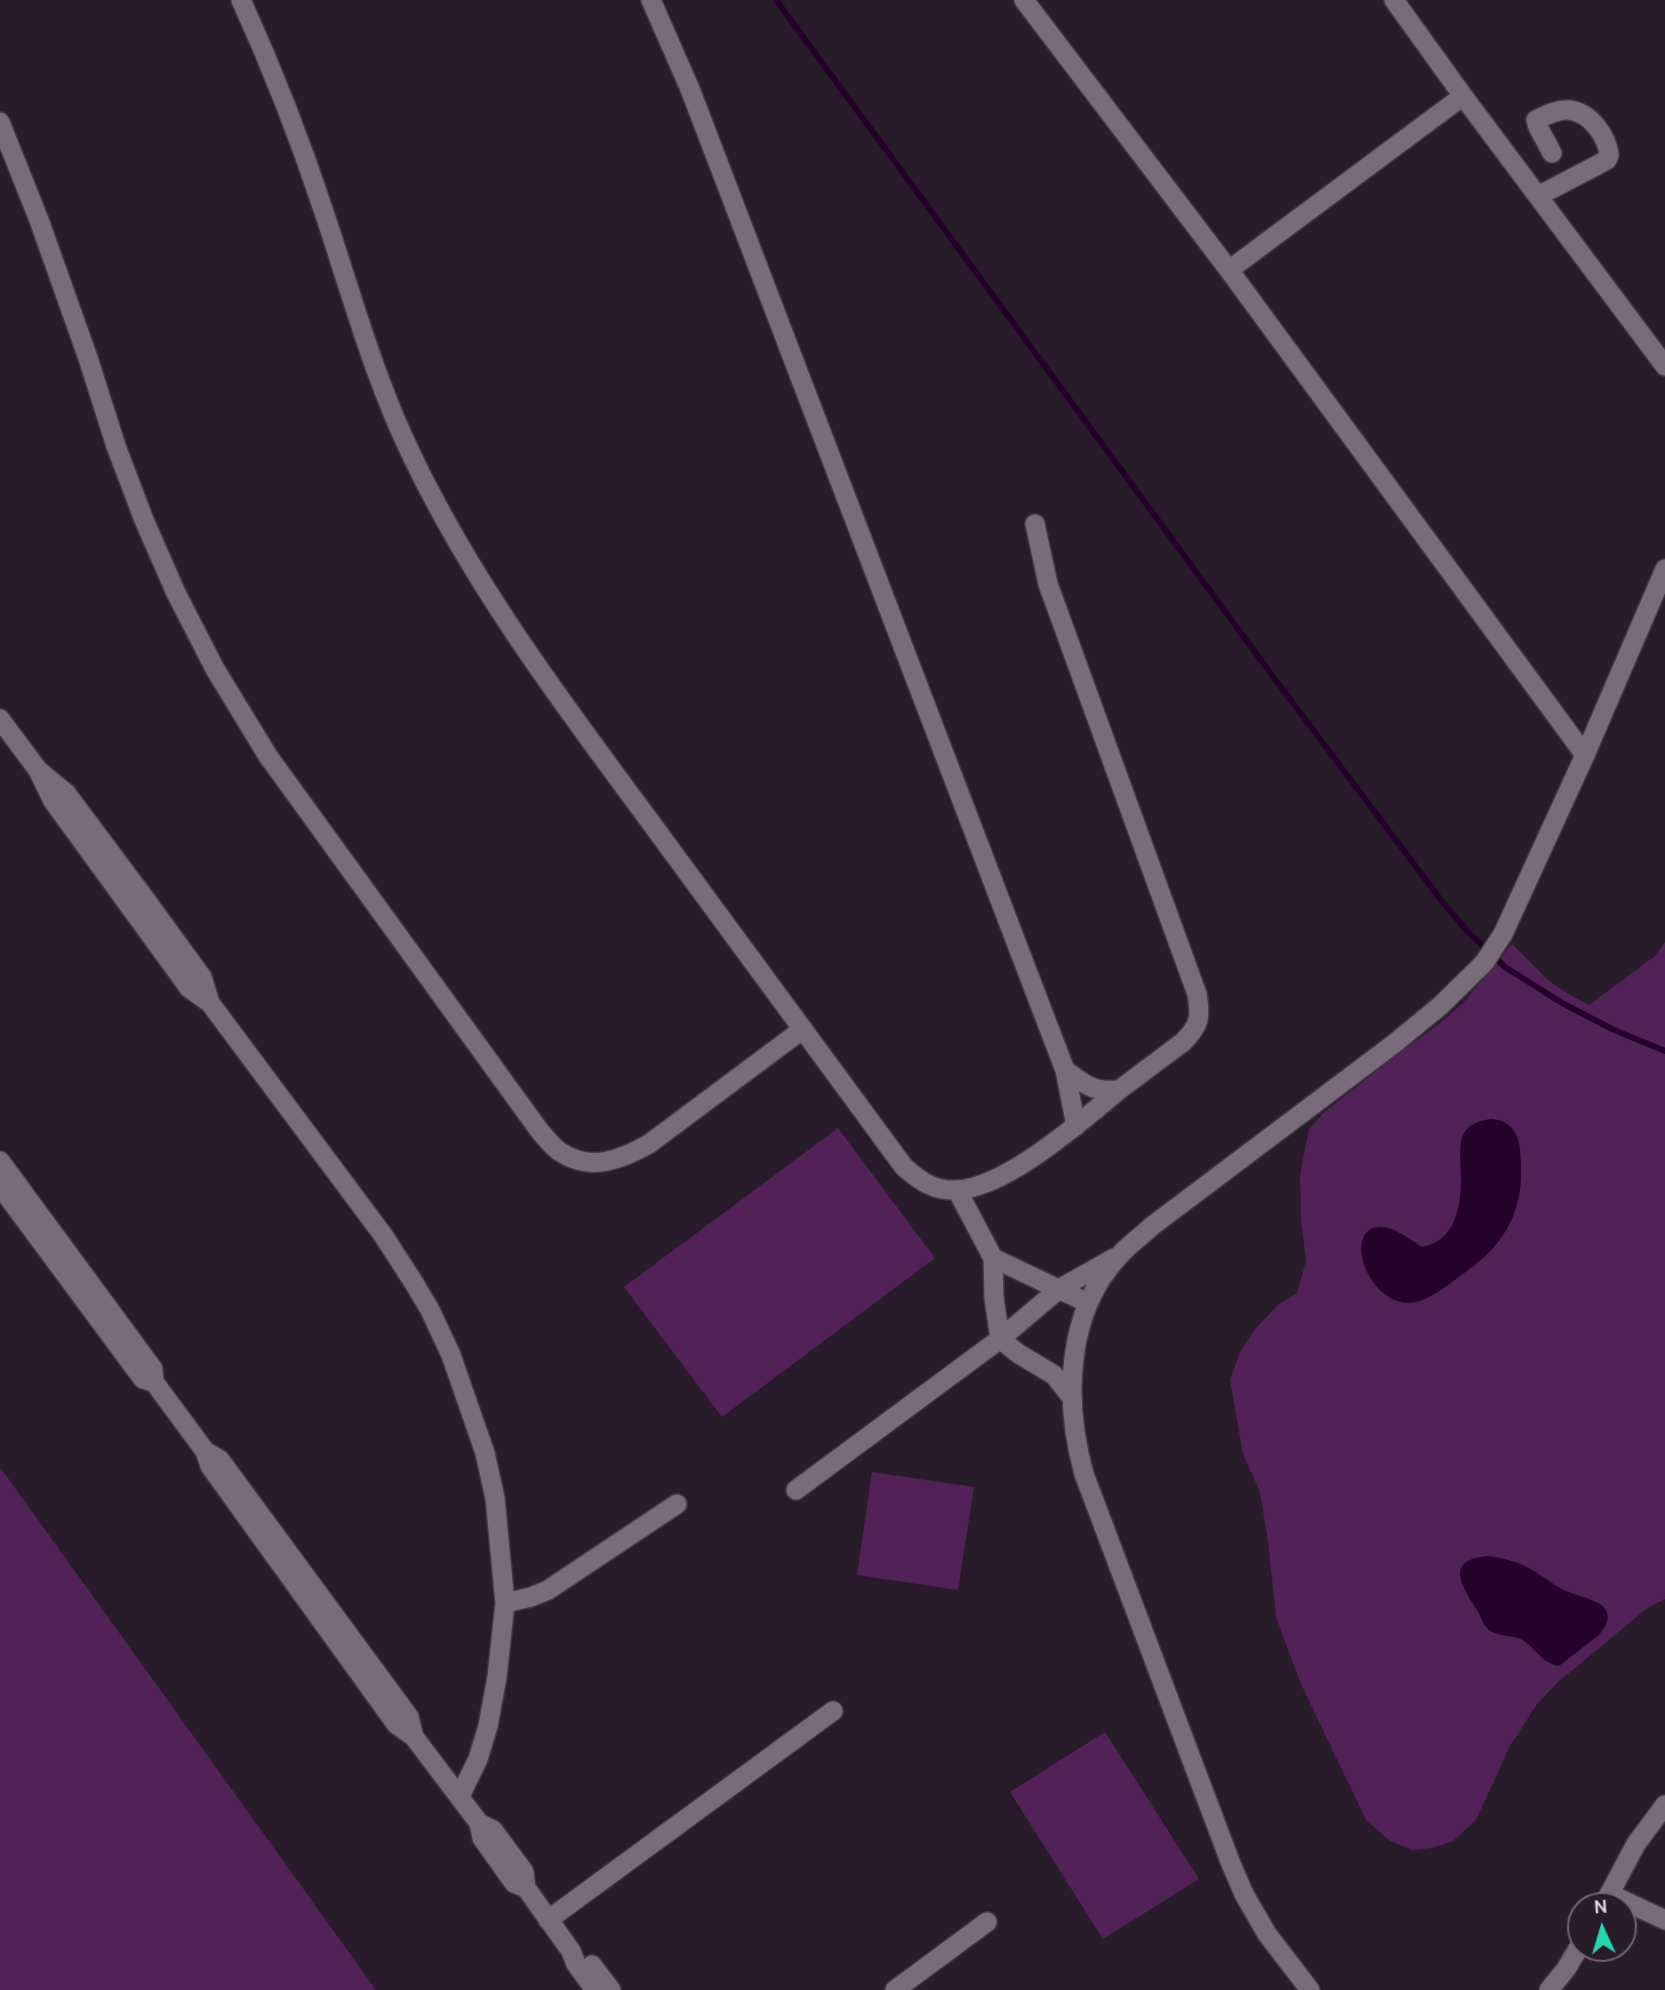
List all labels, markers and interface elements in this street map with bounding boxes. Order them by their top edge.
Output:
north arrow [1567,1892,1637,1962]
text: N [1593,1896,1608,1920]

